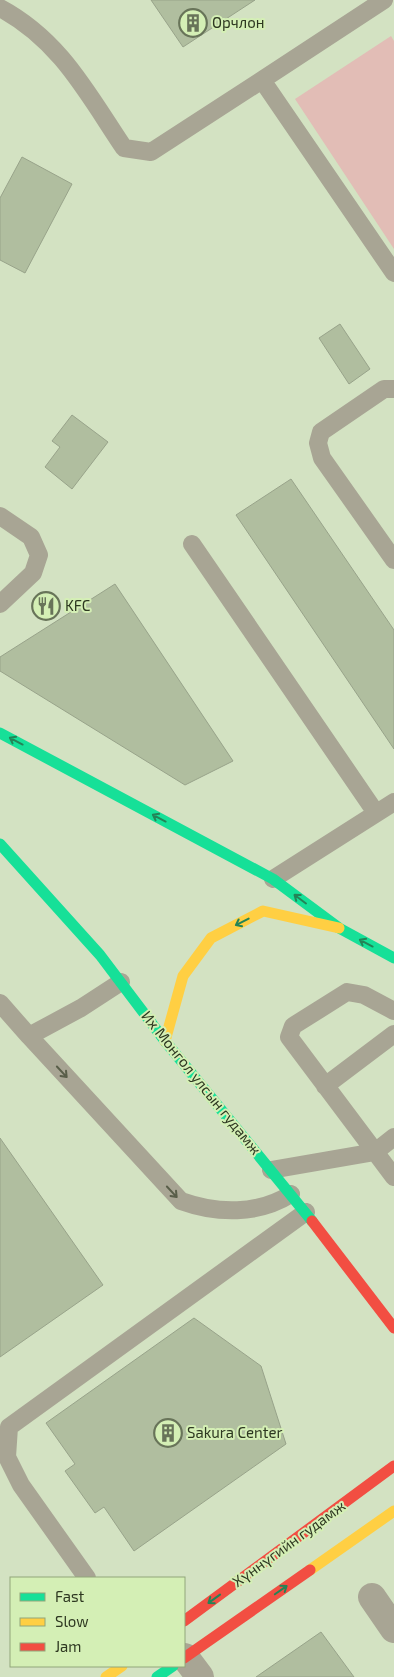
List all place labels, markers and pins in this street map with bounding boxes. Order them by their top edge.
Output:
building icon: Орчлон [178,8,208,38]
place label: Орчлон [212,13,264,31]
restaurant icon: KFC [31,591,61,621]
place label: KFC [65,596,91,614]
building icon: Sakura Center [153,1418,183,1448]
place label: Sakura Center [187,1423,283,1441]

